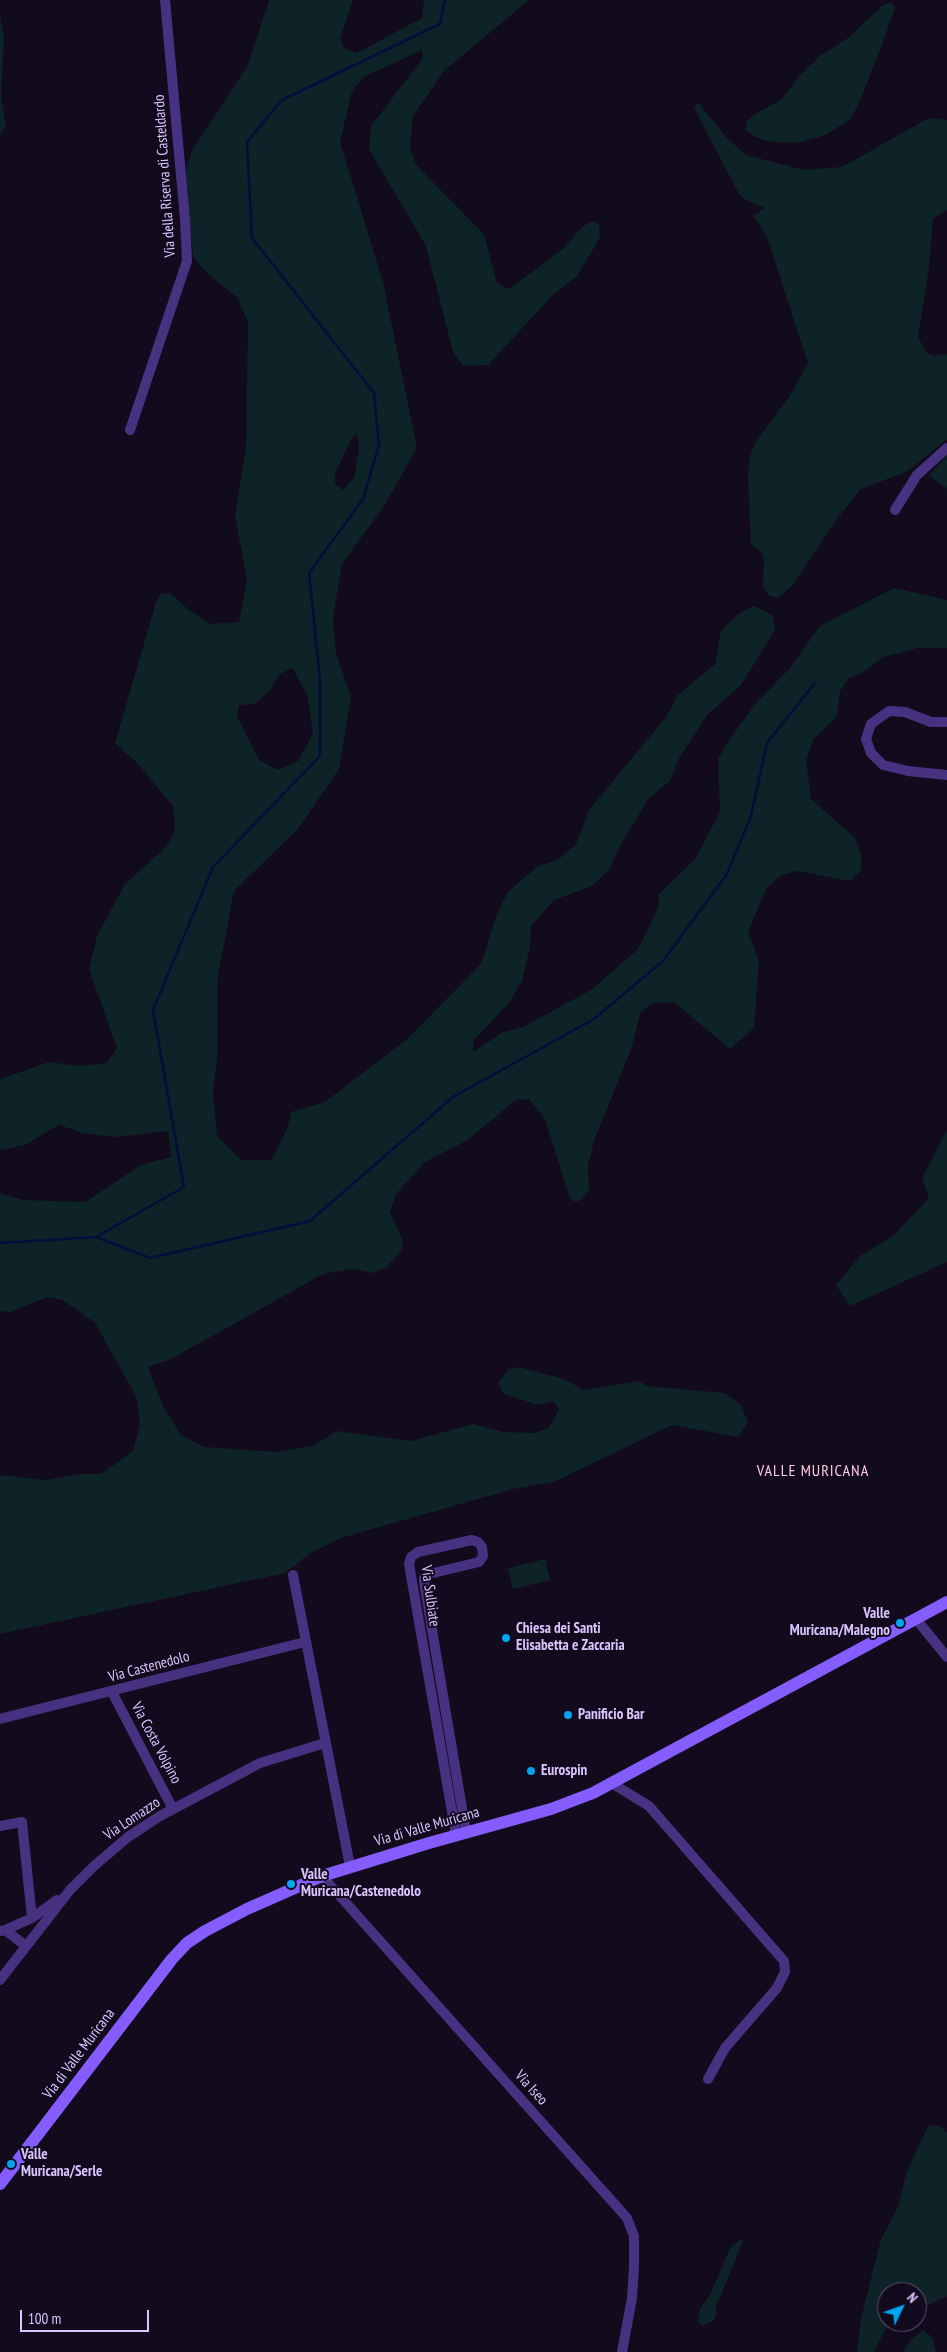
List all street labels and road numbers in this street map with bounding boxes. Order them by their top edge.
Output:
street label: Via della Riserva di Casteldardo [150,94,180,258]
street label: Via Sulbiate [417,1564,443,1628]
street label: Via Castenedolo [107,1648,191,1686]
street label: Via Costa Volpino [127,1699,185,1787]
street label: Via Lomazzo [100,1794,164,1844]
street label: Via di Valle Muricana [372,1803,482,1851]
street label: Via di Valle Muricana [39,2005,119,2103]
street label: Via Iseo [511,2067,551,2109]

